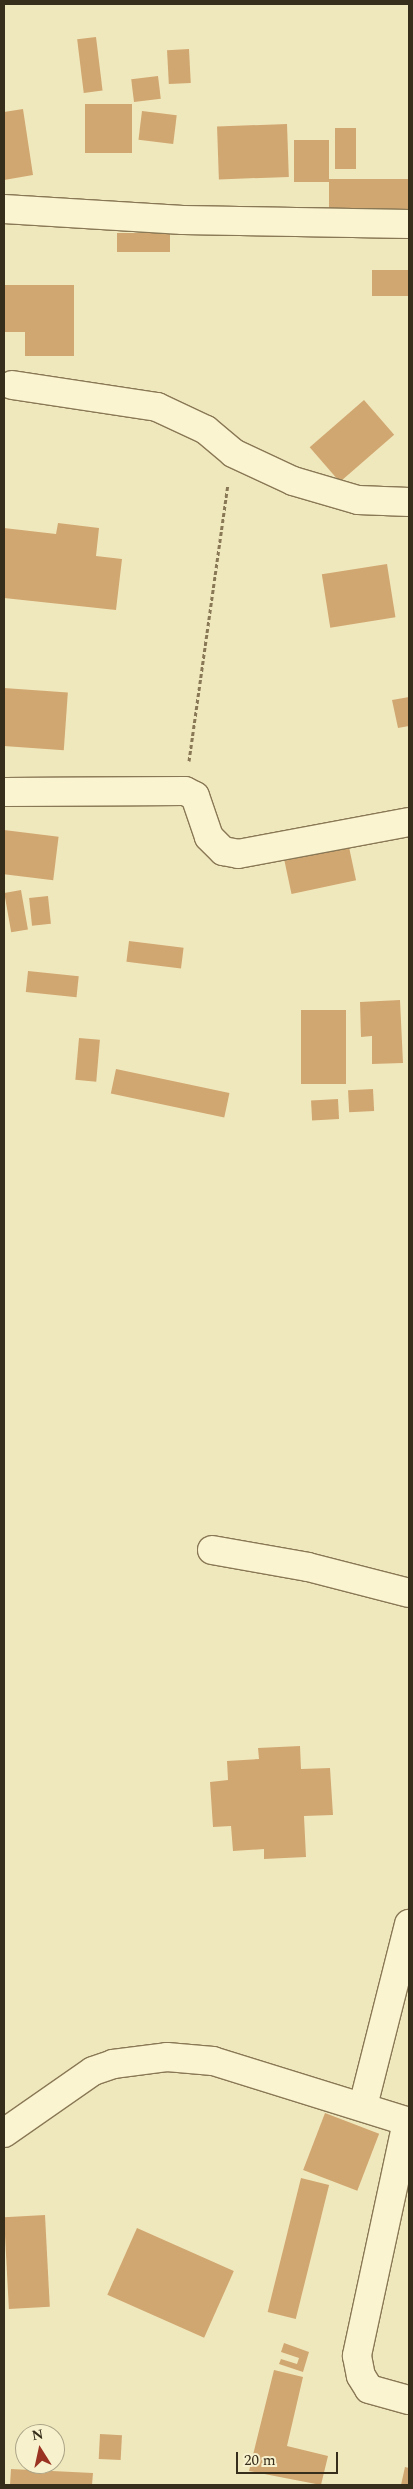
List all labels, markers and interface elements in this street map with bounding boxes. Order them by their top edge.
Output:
text: N [30,2423,45,2446]
north arrow [15,2424,65,2474]
scale bar [238,2442,340,2474]
text: 20 m [244,2449,276,2472]

